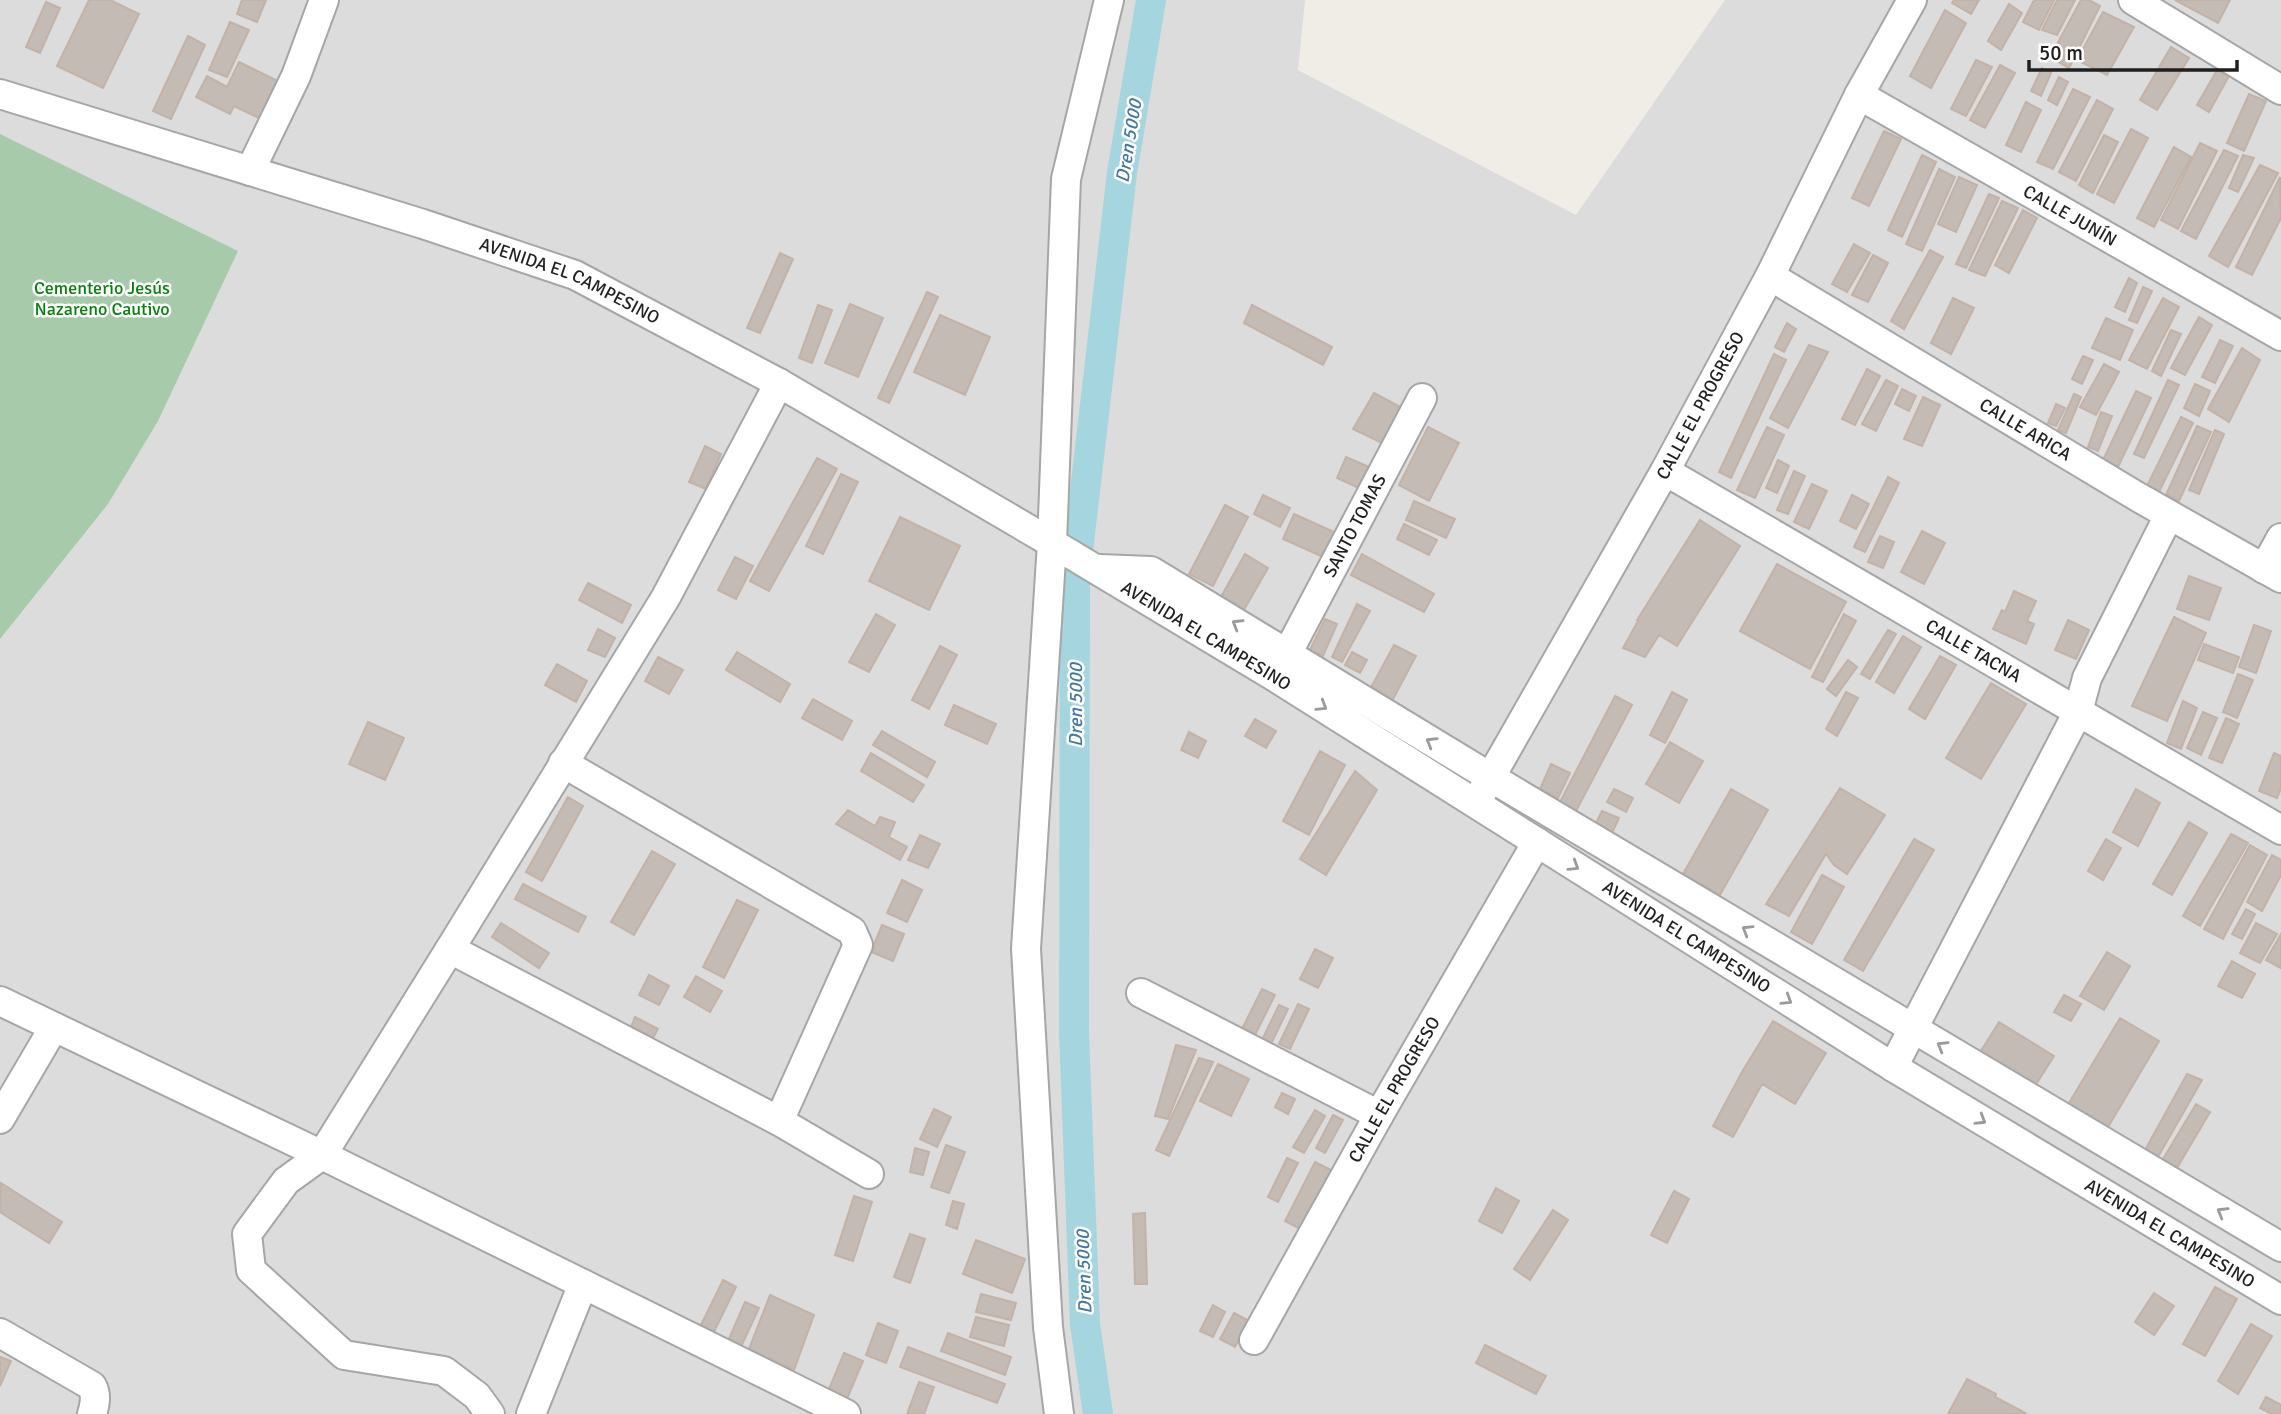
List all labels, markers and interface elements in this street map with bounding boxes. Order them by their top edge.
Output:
scale bar [2029,28,2237,72]
text: 50 m [2039,40,2083,66]
water label: Dren 5000 [1111,96,1148,185]
street label: CALLE JUNÍN [2019,180,2121,251]
street label: AVENIDA EL CAMPESINO [477,233,663,329]
park label: Cementerio Jesús Nazareno Cautivo [34,277,170,320]
street label: CALLE EL PROGRESO [1651,328,1749,484]
street label: CALLE ARICA [1975,393,2076,465]
street label: SANTO TOMAS [1319,471,1391,581]
street label: AVENIDA EL CAMPESINO [1117,576,1295,695]
street label: CALLE TACNA [1922,614,2025,687]
one-way arrow [1232,619,1245,632]
water label: Dren 5000 [1064,661,1088,747]
one-way arrow [1314,698,1327,711]
one-way arrow [1426,737,1439,750]
one-way arrow [1567,857,1580,870]
street label: AVENIDA EL CAMPESINO [1599,876,1775,998]
one-way arrow [1741,925,1754,938]
one-way arrow [1780,992,1793,1005]
street label: CALLE EL PROGRESO [1344,1013,1445,1167]
one-way arrow [1937,1041,1950,1054]
one-way arrow [1973,1111,1986,1124]
street label: AVENIDA EL CAMPESINO [2081,1174,2259,1293]
one-way arrow [2217,1207,2230,1220]
water label: Dren 5000 [1070,1228,1097,1314]

